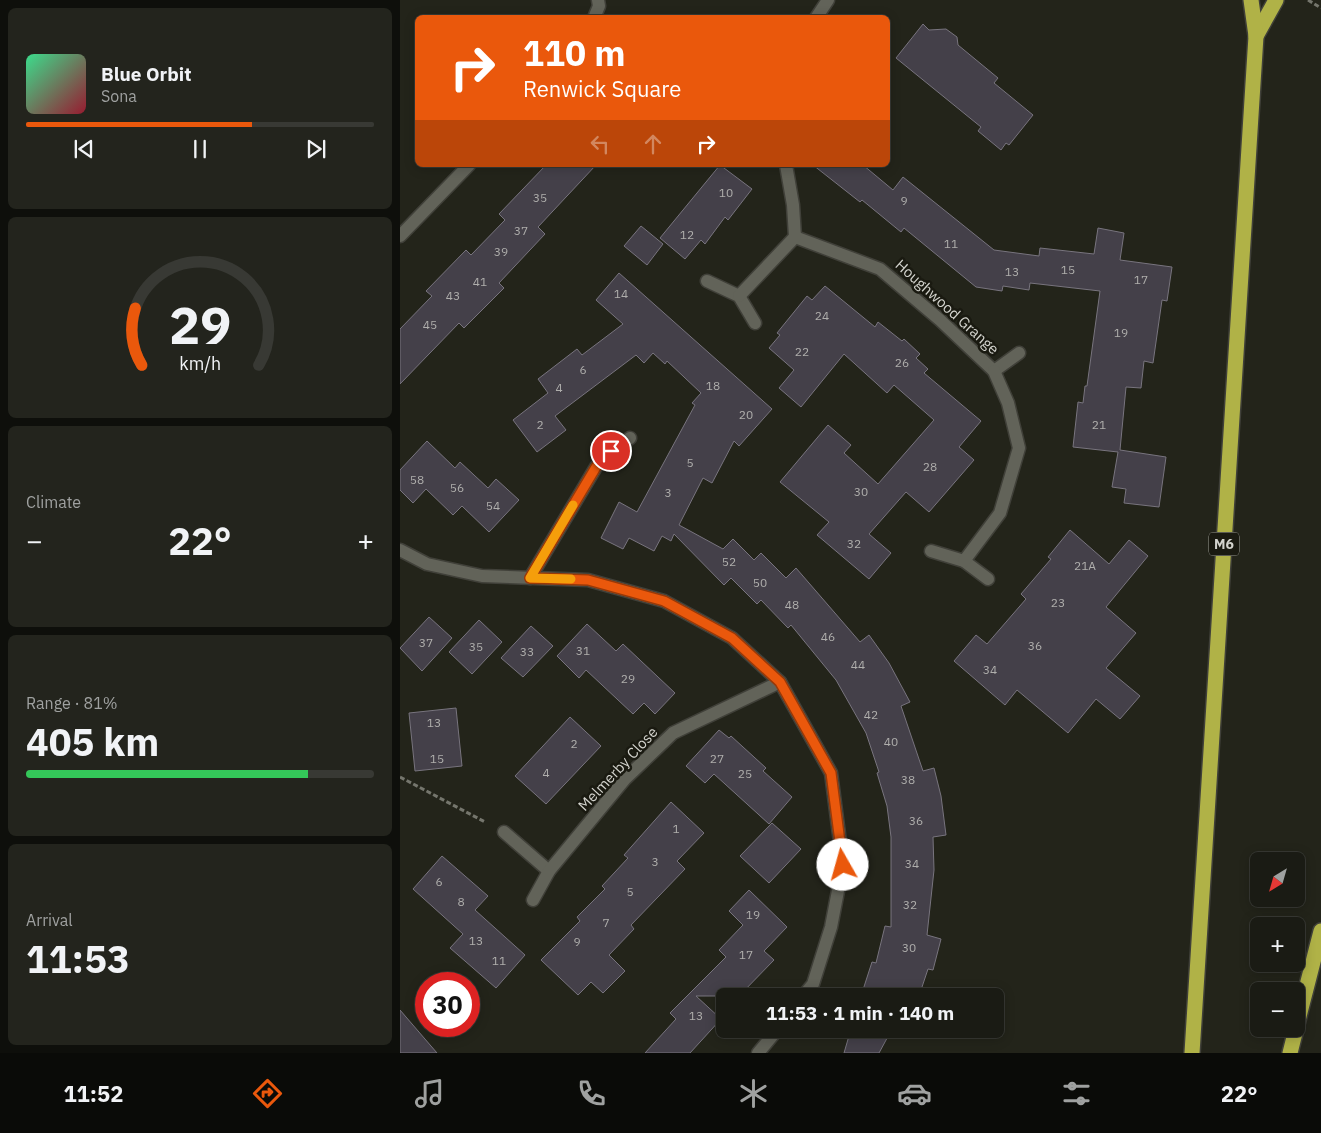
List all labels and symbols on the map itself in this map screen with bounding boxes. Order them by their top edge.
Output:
house number: 10 [719,185,733,200]
house number: 35 [533,190,547,205]
house number: 9 [900,193,908,208]
house number: 37 [514,223,528,238]
house number: 12 [680,227,694,242]
house number: 11 [944,236,958,251]
house number: 39 [494,244,508,259]
street label: Houghwood Grange [892,255,1003,358]
house number: 15 [1061,262,1075,277]
house number: 13 [1005,264,1019,279]
house number: 17 [1134,272,1148,287]
house number: 41 [473,274,487,289]
house number: 14 [614,286,628,301]
house number: 43 [446,288,460,303]
house number: 24 [815,308,829,323]
house number: 45 [423,317,437,332]
house number: 19 [1114,325,1128,340]
house number: 22 [795,344,809,359]
house number: 26 [895,355,909,370]
house number: 6 [579,362,587,377]
house number: 18 [706,378,720,393]
house number: 4 [555,380,563,395]
house number: 20 [739,407,753,422]
house number: 2 [536,417,544,432]
house number: 21 [1092,417,1106,432]
pin [590,430,632,472]
house number: 5 [686,455,694,470]
house number: 28 [923,459,937,474]
house number: 58 [410,472,424,487]
house number: 56 [450,480,464,495]
house number: 30 [854,484,868,499]
house number: 3 [664,485,672,500]
house number: 54 [486,498,500,513]
road number: M6 [1209,532,1239,556]
house number: 32 [847,536,861,551]
house number: 52 [722,554,736,569]
house number: 21A [1074,558,1096,573]
house number: 50 [753,575,767,590]
house number: 23 [1051,595,1065,610]
house number: 48 [785,597,799,612]
house number: 46 [821,629,835,644]
house number: 37 [419,635,433,650]
house number: 36 [1028,638,1042,653]
house number: 35 [469,639,483,654]
house number: 31 [576,643,590,658]
house number: 33 [520,644,534,659]
house number: 44 [851,657,865,672]
house number: 34 [983,662,997,677]
house number: 29 [621,671,635,686]
house number: 42 [864,707,878,722]
house number: 13 [427,715,441,730]
street label: Melmerby Close [574,723,662,815]
house number: 40 [884,734,898,749]
house number: 2 [570,736,578,751]
house number: 15 [430,751,444,766]
house number: 27 [710,751,724,766]
house number: 4 [542,765,550,780]
house number: 25 [738,766,752,781]
house number: 38 [901,772,915,787]
house number: 36 [909,813,923,828]
house number: 1 [672,821,680,836]
position arrow [816,838,868,890]
north arrow [1250,852,1305,908]
house number: 3 [651,854,659,869]
house number: 34 [905,856,919,871]
house number: 6 [435,874,443,889]
house number: 5 [626,884,634,899]
house number: 8 [457,894,465,909]
house number: 32 [903,897,917,912]
house number: 19 [746,907,760,922]
house number: 7 [602,915,610,930]
house number: 13 [469,933,483,948]
house number: 9 [573,934,581,949]
house number: 30 [902,940,916,955]
house number: 17 [739,947,753,962]
house number: 11 [492,953,506,968]
speed limit sign: 30 [415,972,480,1037]
house number: 13 [689,1008,703,1023]

